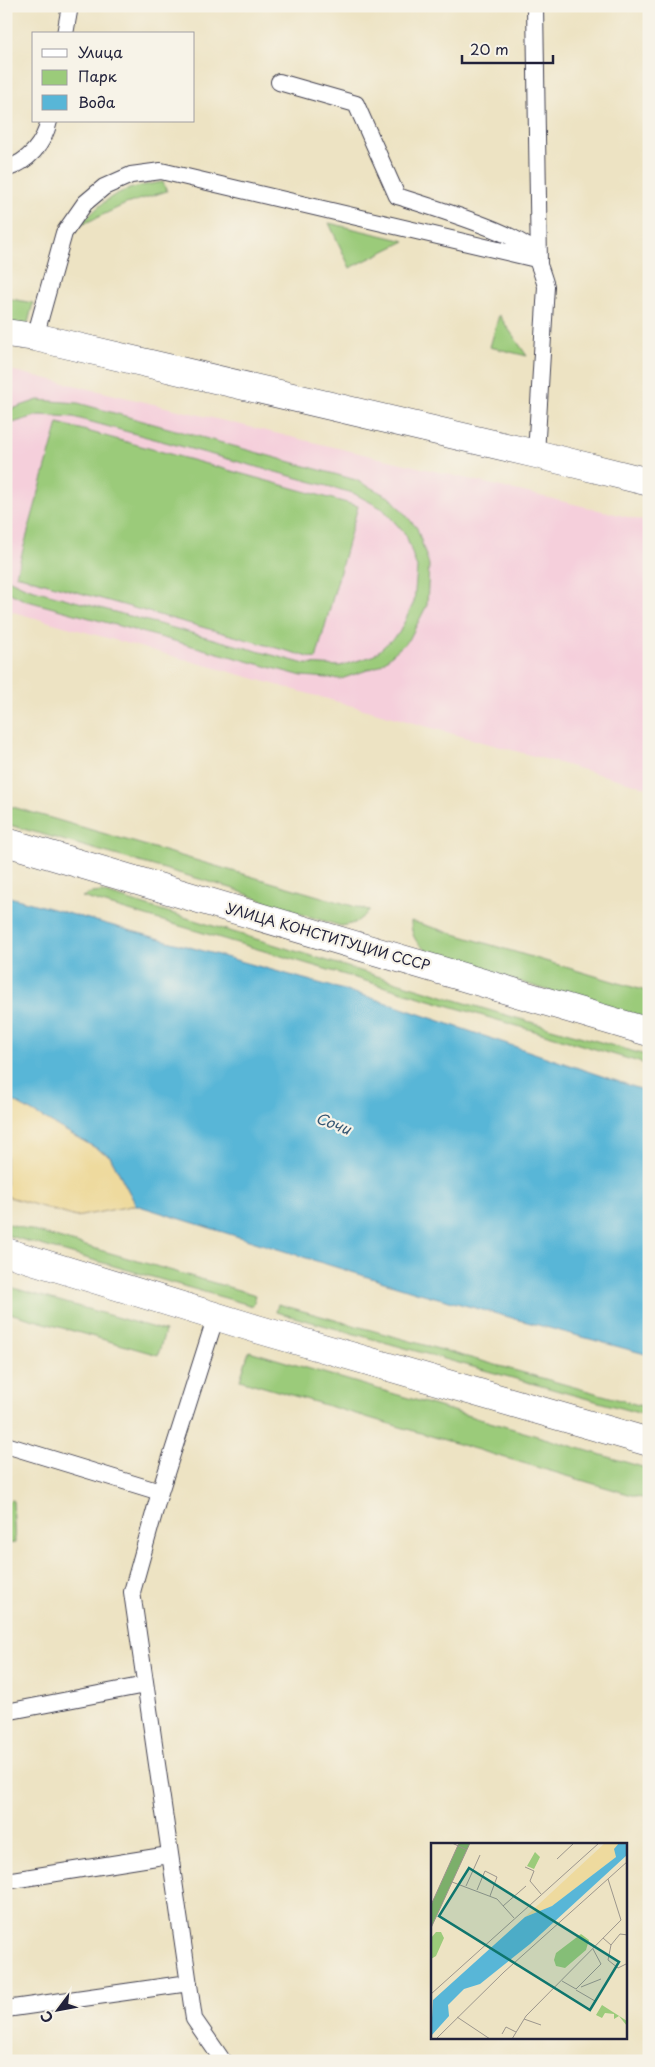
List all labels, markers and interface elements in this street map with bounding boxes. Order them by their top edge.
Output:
legend [32,32,195,122]
scale bar [462,32,554,64]
text: 20 m [470,37,509,60]
text: Улица [78,40,123,63]
text: Парк [78,64,117,87]
text: Вода [78,90,116,113]
street label: УЛИЦА КОНСТИТУЦИИ СССР [224,897,433,976]
water label: Сочи [313,1105,356,1140]
inset map [431,1843,628,2040]
north arrow [32,1984,82,2034]
text: С [35,2007,58,2027]

